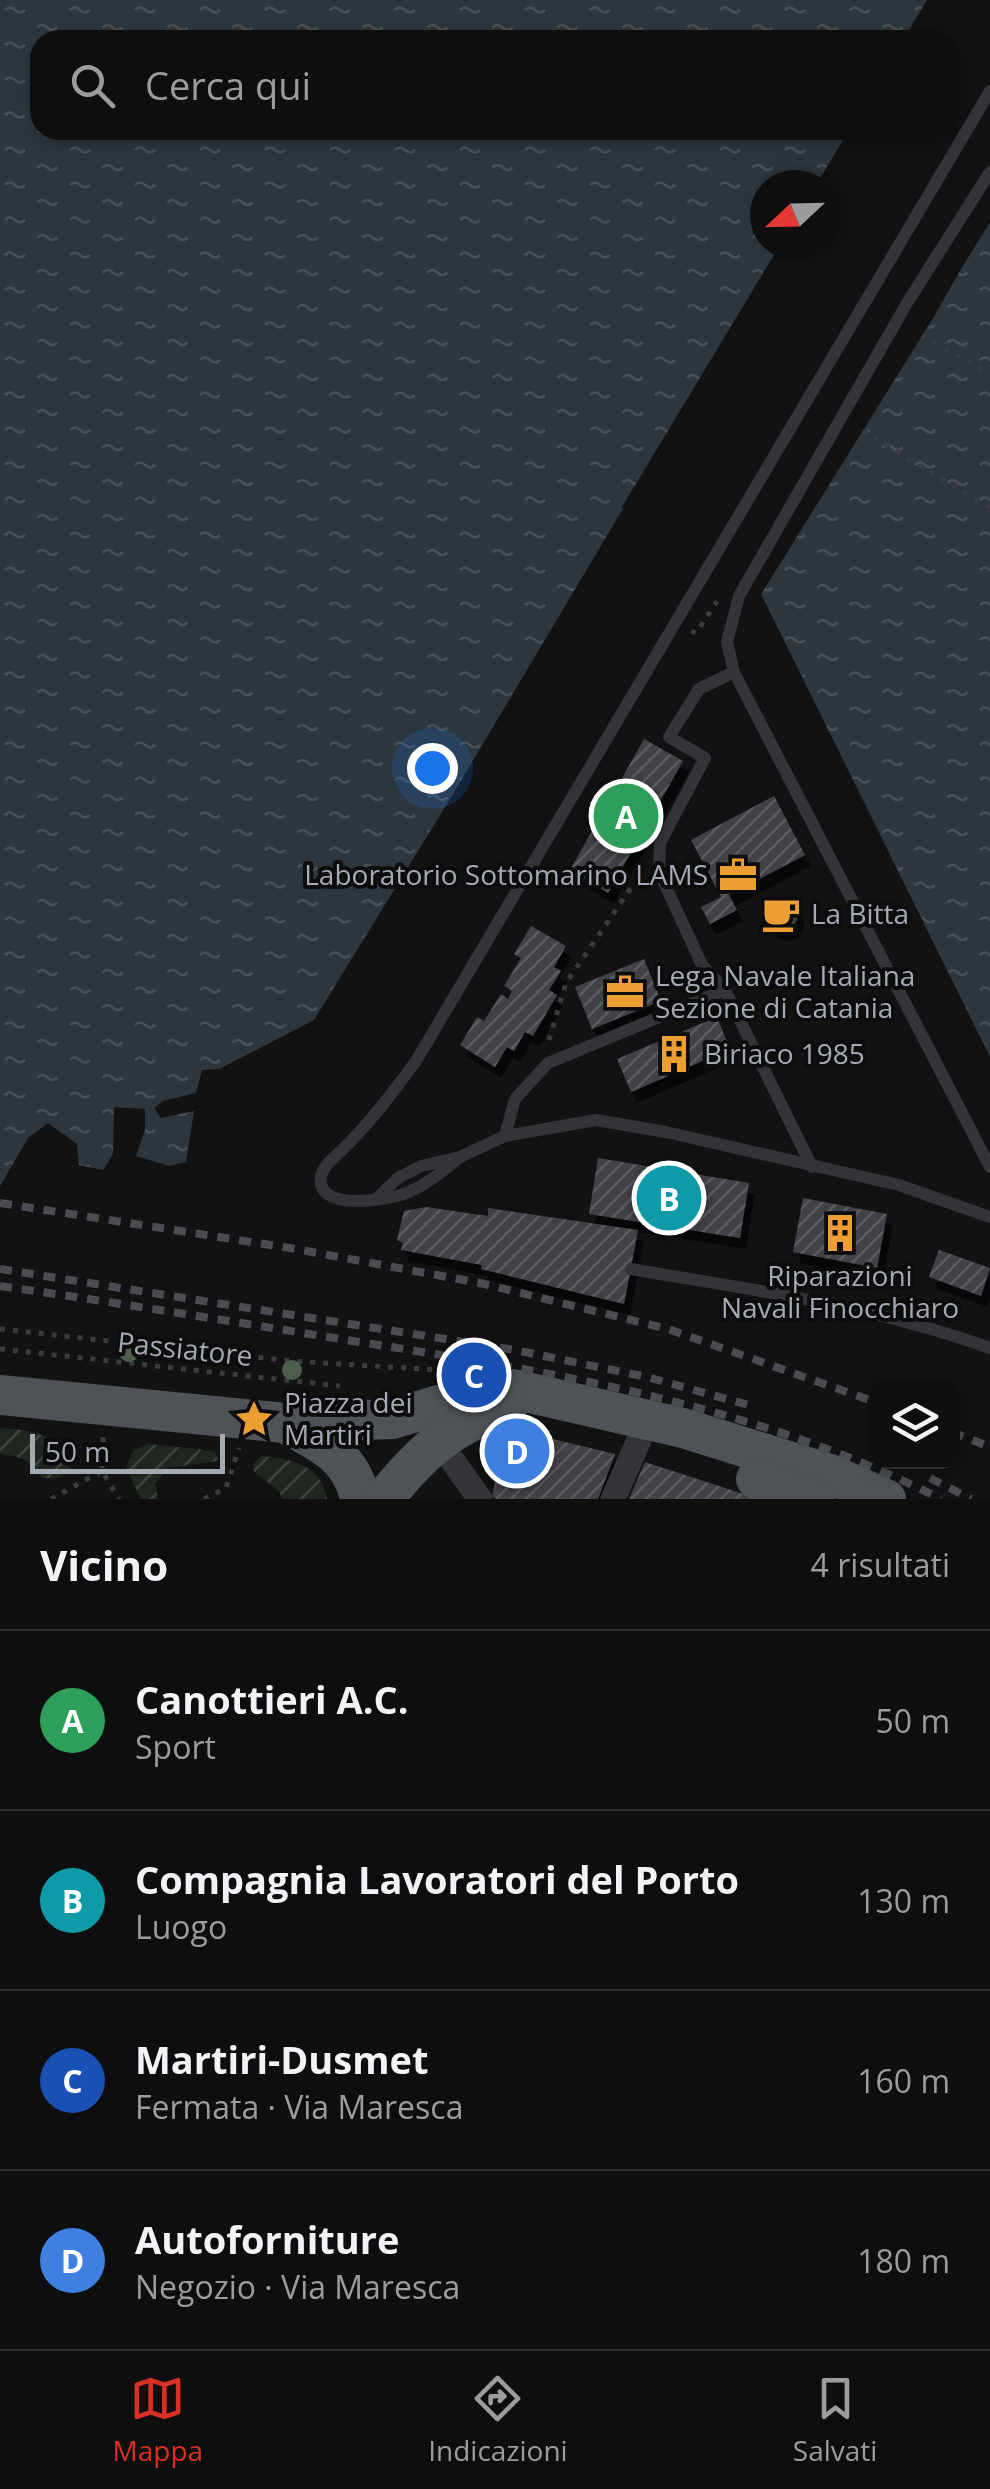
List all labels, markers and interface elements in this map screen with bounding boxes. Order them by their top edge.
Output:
search box [30,30,960,140]
icon: search [65,58,120,113]
text: Cerca qui [145,59,311,111]
north arrow [750,170,840,260]
your location [407,743,458,794]
pin: A [594,778,658,854]
office icon: Laboratorio Sottomarino LAMS [717,854,759,896]
place label: Laboratorio Sottomarino LAMS [304,855,708,893]
cafe icon: La Bitta [760,893,802,935]
place label: La Bitta [811,894,909,932]
place label: Lega Navale Italiana Sezione di Catania [655,956,915,1026]
office icon: Lega Navale Italiana Sezione di Catania [604,971,646,1013]
building icon: Biriaco 1985 [653,1033,695,1075]
place label: Biriaco 1985 [704,1034,865,1072]
pin: B [636,1160,702,1236]
building icon: Riparazioni Navali Finocchiaro [819,1212,861,1254]
place label: Riparazioni Navali Finocchiaro [721,1256,959,1326]
street label: Passiatore [116,1322,255,1374]
pin: C [442,1338,506,1412]
map controls [870,1379,960,1469]
button: layers [870,1379,960,1469]
place label: Piazza dei Martiri [284,1383,412,1453]
place icon: Piazza dei Martiri [233,1398,275,1440]
pin: D [484,1414,550,1488]
scale bar [30,1429,225,1474]
text: 50 m [45,1432,110,1470]
text: Vicino [40,1536,168,1593]
text: 4 risultati [811,1543,950,1586]
text: Canottieri A.C. [135,1673,409,1725]
text: A [61,1699,84,1742]
text: 50 m [875,1699,950,1742]
text: Sport [135,1725,216,1768]
text: Compagnia Lavoratori del Porto [135,1853,739,1905]
text: B [62,1879,83,1922]
text: 130 m [857,1879,950,1922]
text: Luogo [135,1905,227,1948]
text: Martiri-Dusmet [135,2033,428,2085]
text: C [62,2059,83,2102]
text: 160 m [857,2059,950,2102]
text: Fermata · Via Maresca [135,2085,463,2128]
text: Autoforniture [135,2213,399,2265]
text: D [61,2239,84,2282]
text: 180 m [857,2239,950,2282]
text: Negozio · Via Maresca [135,2265,460,2308]
tab: Mappa [113,2371,203,2469]
tab: Indicazioni [428,2371,568,2469]
tab: Salvati [793,2371,877,2469]

